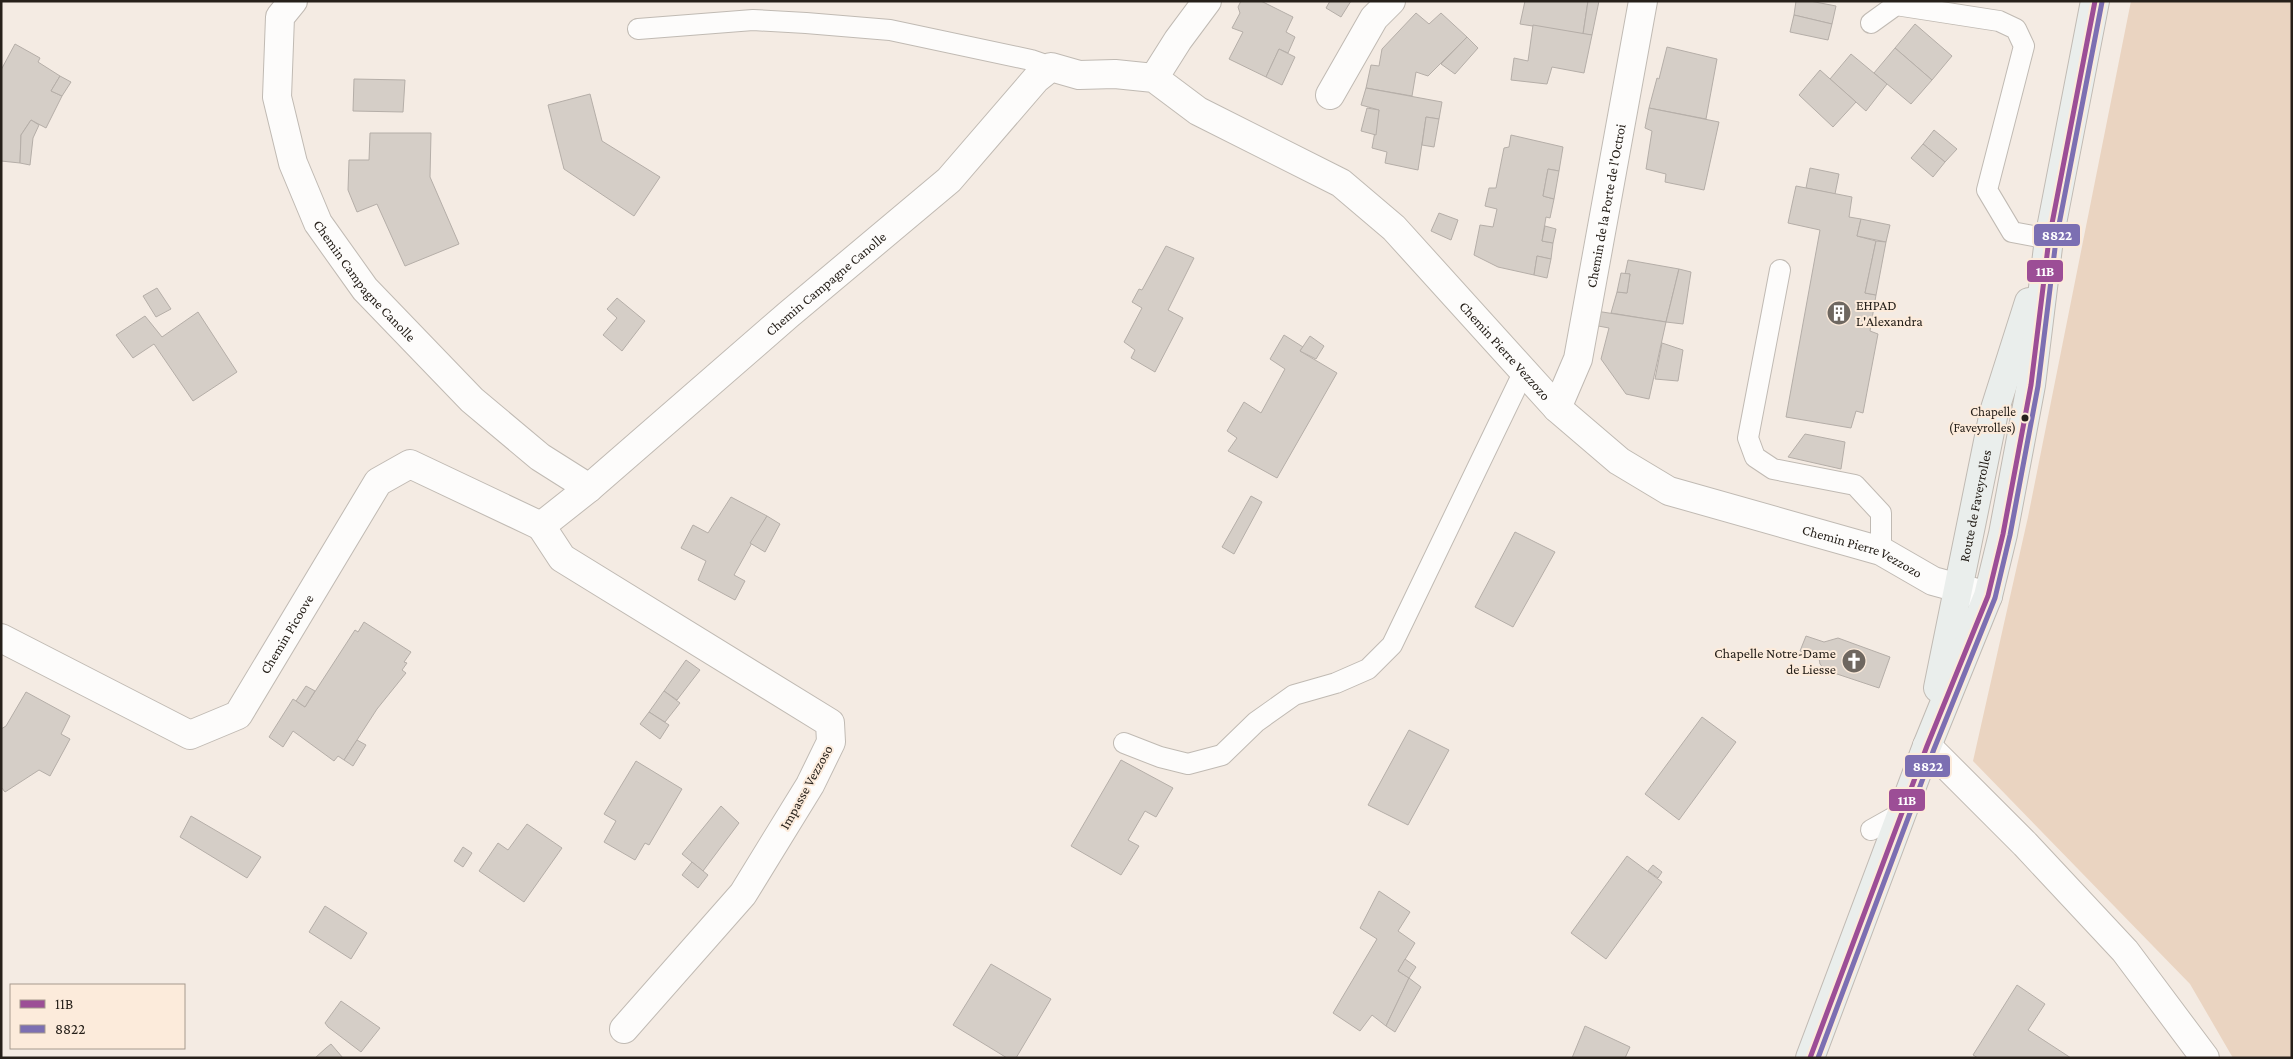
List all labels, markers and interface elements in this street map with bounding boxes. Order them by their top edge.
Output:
street label: Chemin de la Porte de l'Octroi [1583,122,1629,289]
street label: Chemin Campagne Canolle [310,217,419,345]
line badge: 8822 [2033,223,2081,247]
text: 8822 [2042,227,2072,243]
street label: Chemin Campagne Canolle [762,228,889,339]
line badge: 11B [2026,259,2064,283]
text: 11B [2036,263,2054,279]
place label: EHPAD L'Alexandra [1856,297,1923,329]
street label: Chemin Pierre Vezzozo [1456,298,1554,403]
building icon: EHPAD L'Alexandra [1826,300,1852,326]
place label: Chapelle (Faveyrolles) [1949,404,2016,436]
marker: Chapelle (Faveyrolles) [2020,413,2030,423]
street label: Route de Faveyrolles [1956,448,1994,563]
street label: Chemin Pierre Vezzozo [1801,521,1925,581]
street label: Chemin Picoove [257,591,317,677]
place label: Chapelle Notre-Dame de Liesse [1714,645,1836,677]
church icon: Chapelle Notre-Dame de Liesse [1841,648,1867,674]
street label: Impasse Vezzoso [776,742,836,832]
line badge: 8822 [1904,754,1951,778]
text: 8822 [1913,758,1943,774]
line badge: 11B [1888,788,1926,812]
text: 11B [1898,792,1916,808]
legend [10,984,185,1049]
text: 11B [55,996,73,1012]
text: 8822 [55,1021,85,1037]

